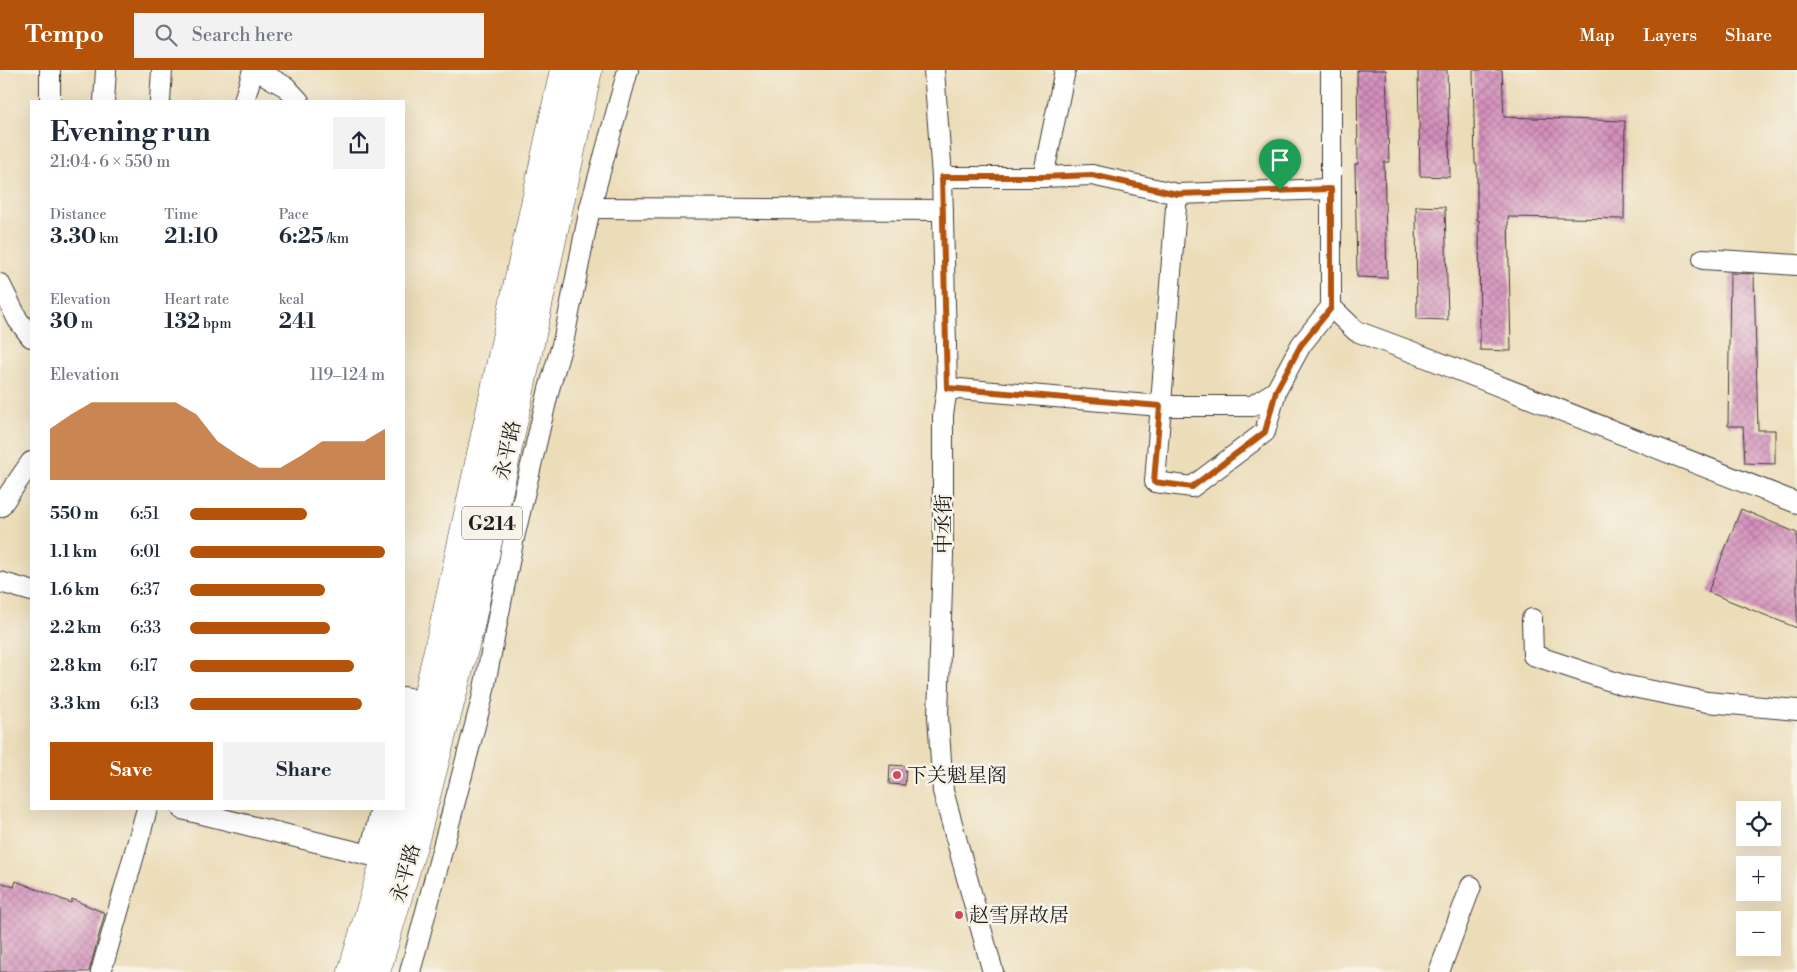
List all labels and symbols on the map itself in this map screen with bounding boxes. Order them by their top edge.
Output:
pin [1259,139,1301,190]
street label: 永平路 [490,418,527,482]
street label: 中丞街 [932,494,957,554]
road number: G214 [462,506,522,539]
place label: 下关魁星阁 [907,764,1007,789]
marker: 下关魁星阁 [891,769,903,781]
street label: 永平路 [386,841,427,906]
place label: 赵雪屏故居 [969,904,1069,929]
marker: 赵雪屏故居 [953,909,965,921]

